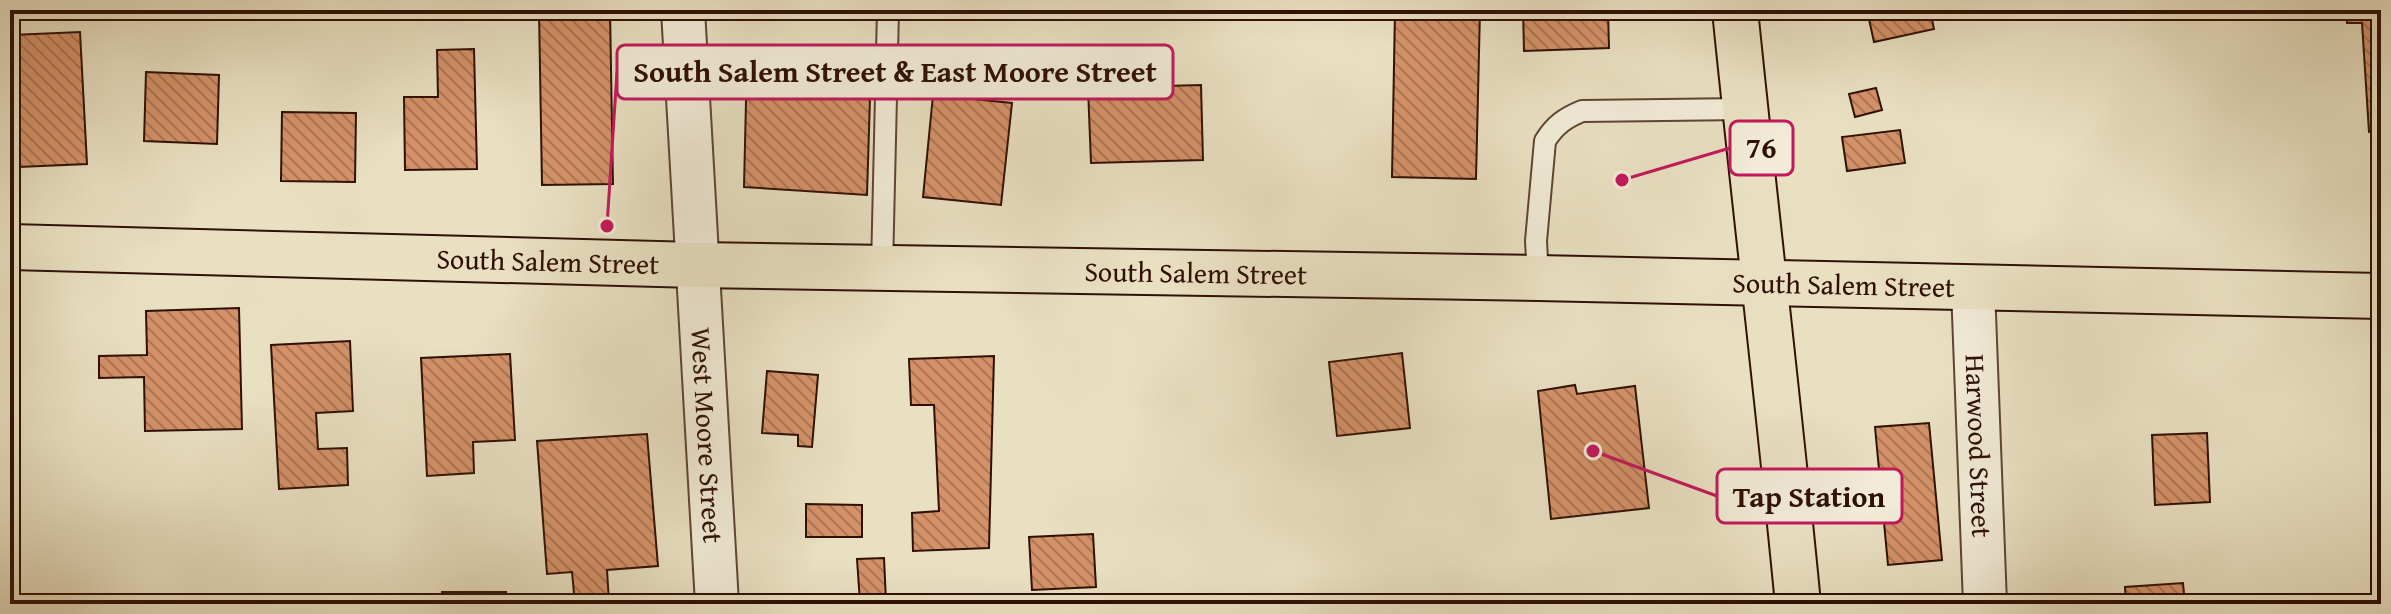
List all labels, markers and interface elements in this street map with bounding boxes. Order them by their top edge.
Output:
callout: South Salem Street & East Moore Street [617,45,1173,99]
text: South Salem Street & East Moore Street [633,49,1157,93]
callout: 76 [1730,121,1793,175]
text: 76 [1745,125,1777,169]
street label: South Salem Street [436,237,660,284]
street label: South Salem Street [1084,250,1307,294]
street label: South Salem Street [1732,261,1956,307]
street label: West Moore Street [681,326,734,544]
street label: Harwood Street [1956,353,2003,538]
callout: Tap Station [1717,469,1902,523]
text: Tap Station [1733,474,1885,518]

